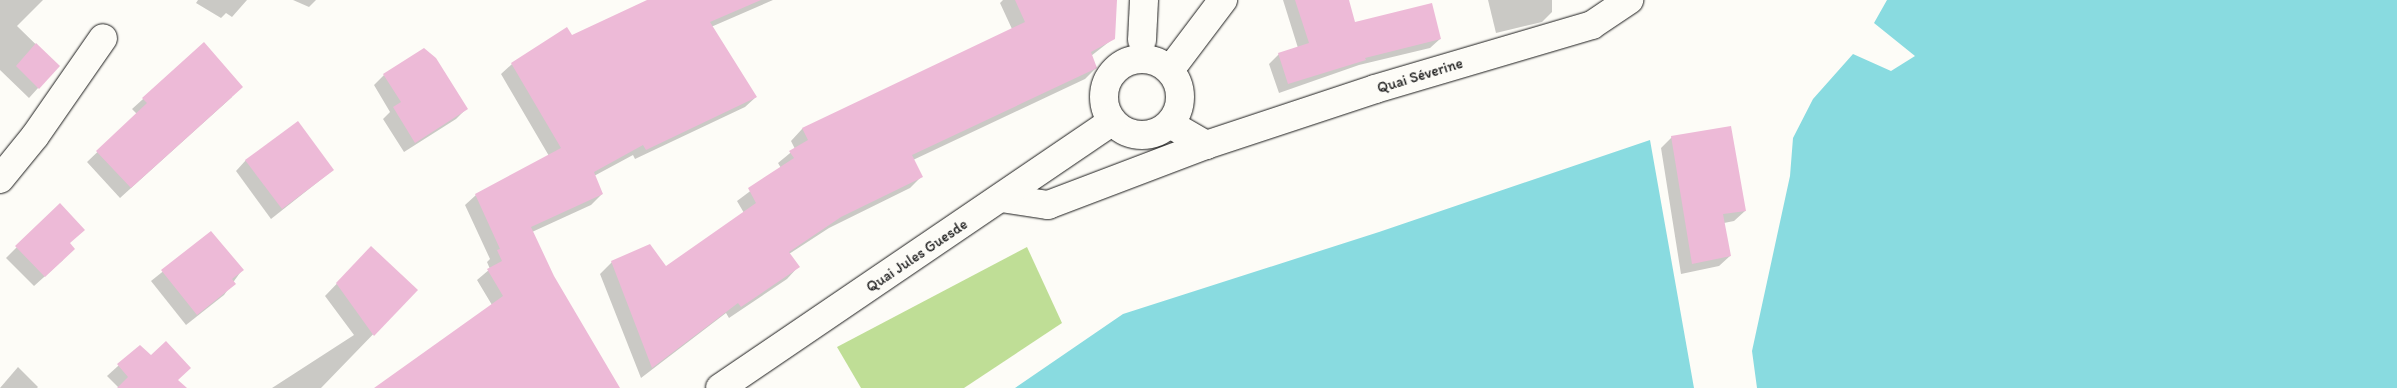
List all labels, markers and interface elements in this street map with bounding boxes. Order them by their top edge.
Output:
street label: Quai Séverine [1375,54,1465,98]
street label: Quai Jules Guesde [863,215,971,297]

